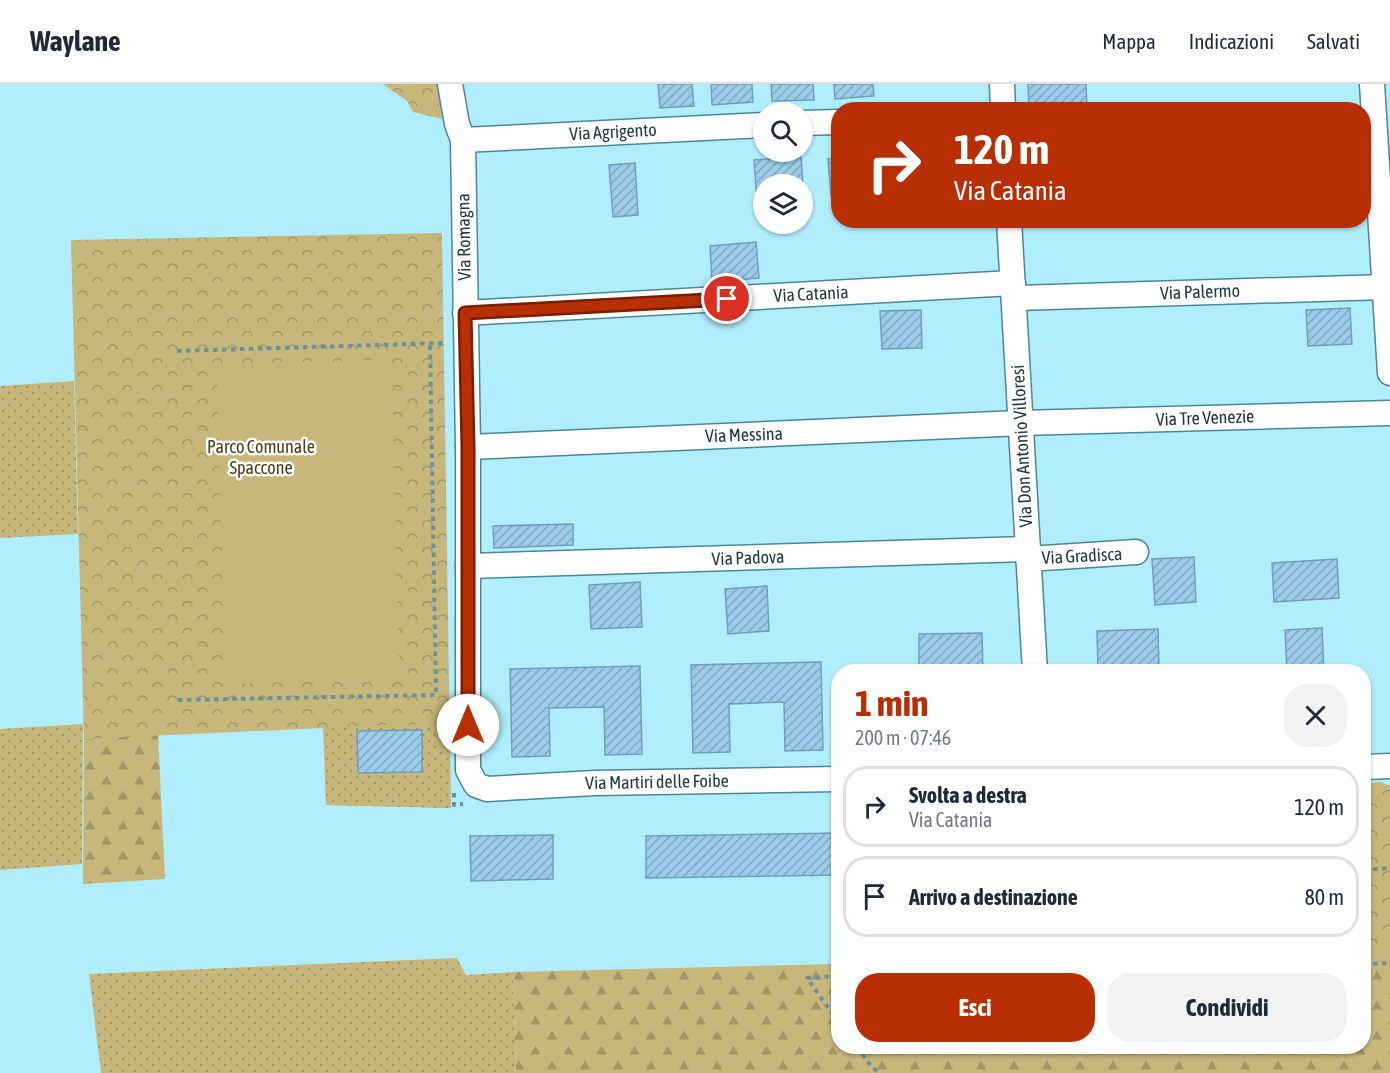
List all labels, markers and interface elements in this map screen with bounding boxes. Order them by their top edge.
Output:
text: Waylane [30,25,121,57]
text: Mappa [1102,29,1156,53]
text: Indicazioni [1189,29,1274,53]
text: Salvati [1307,29,1360,53]
map controls [753,102,813,234]
button: search [753,102,813,162]
street label: Via Agrigento [569,119,657,144]
text: 120 m [954,125,1049,173]
icon: right [855,126,933,204]
button: layers [753,174,813,234]
text: Via Catania [954,175,1067,206]
street label: Via Romagna [452,193,475,281]
pin [701,273,752,324]
street label: Via Palermo [1160,280,1240,303]
street label: Via Catania [773,281,849,306]
icon: arrive [710,282,743,315]
street label: Via Don Antonio Villoresi [1007,364,1036,528]
street label: Via Tre Venezie [1155,405,1255,430]
street label: Via Messina [705,423,783,446]
park label: Parco Comunale Spaccone [207,436,315,478]
street label: Via Gradisca [1041,543,1123,568]
street label: Via Padova [711,546,785,569]
text: 1 min [855,682,929,724]
button: close [1284,684,1347,747]
position arrow [436,693,500,757]
text: 200 m · 07:46 [855,726,951,749]
street label: Via Martiri delle Foibe [585,770,729,793]
text: Svolta a destra [909,782,1027,808]
icon: right [858,790,891,823]
text: 120 m [1294,794,1344,820]
text: Via Catania [909,808,992,831]
icon: arrive [858,880,891,913]
text: Arrivo a destinazione [909,884,1078,910]
text: 80 m [1304,884,1344,910]
button: Esci [855,973,1095,1042]
button: Condividi [1107,973,1347,1042]

